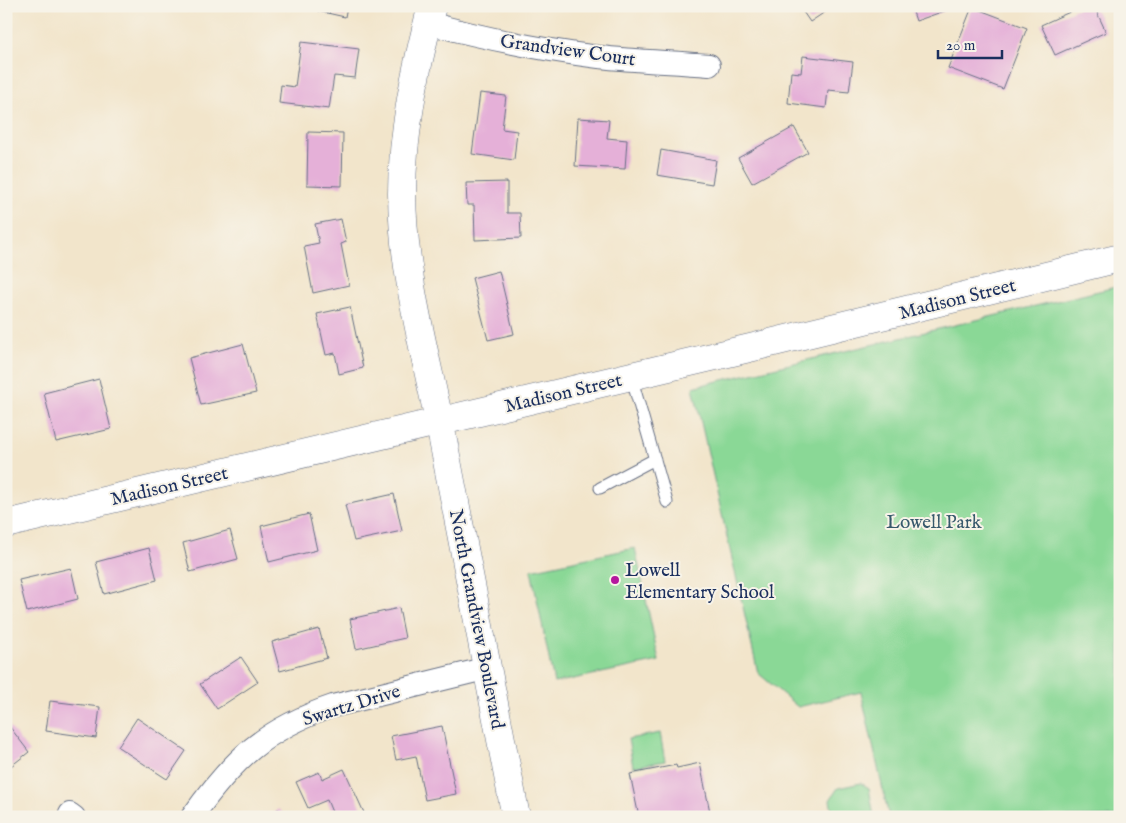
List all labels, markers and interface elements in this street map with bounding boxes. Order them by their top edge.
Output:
scale bar [938,28,1002,60]
street label: Grandview Court [499,30,637,72]
text: 20 m [946,36,976,55]
street label: Madison Street [897,274,1019,326]
street label: Madison Street [502,369,625,419]
street label: Madison Street [108,462,231,512]
street label: North Grandview Boulevard [443,508,509,732]
park label: Lowell Park [886,511,983,535]
place label: Lowell Elementary School [625,559,775,605]
marker: Lowell Elementary School [609,574,621,586]
street label: Swartz Drive [300,680,404,732]

